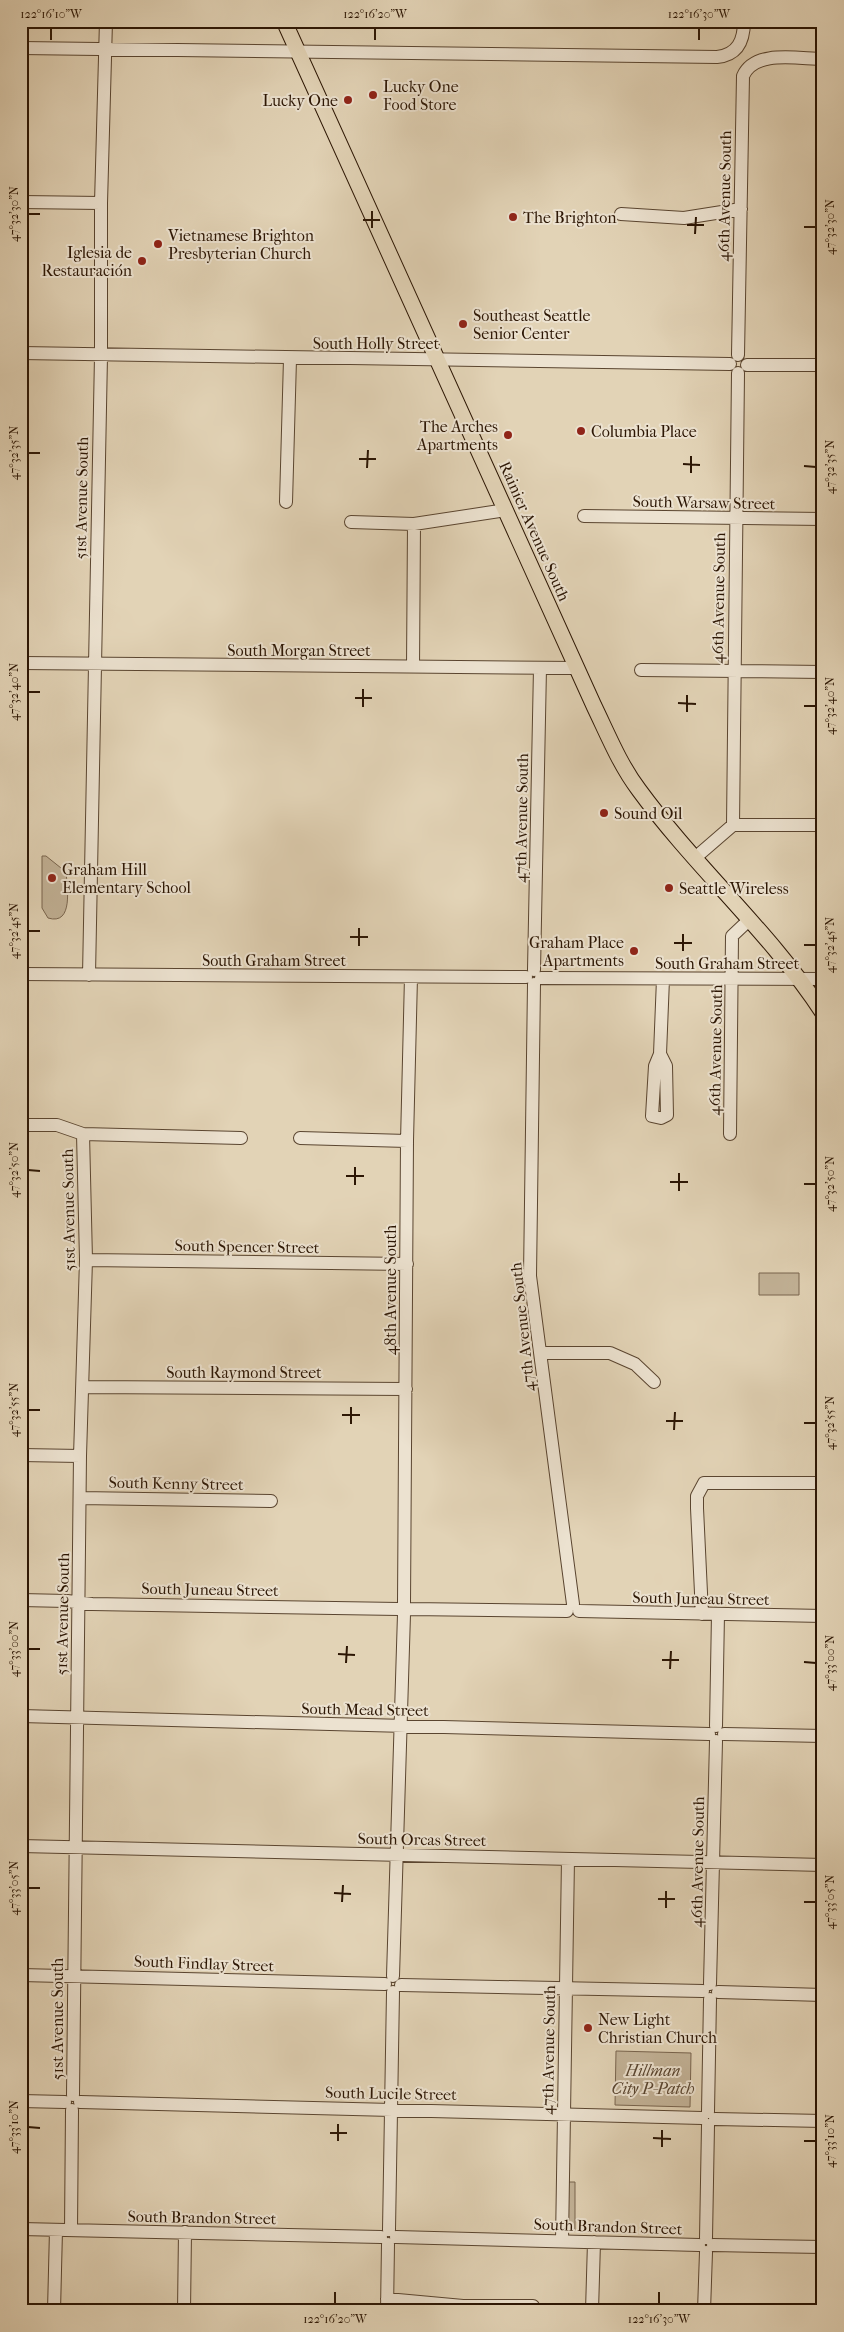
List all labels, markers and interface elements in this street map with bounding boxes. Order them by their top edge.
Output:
text: 122°16'10"W [20,7,83,21]
text: 122°16'20"W [343,7,408,21]
text: 122°16'30"W [668,7,731,21]
place label: Lucky One Food Store [383,77,459,114]
marker: Lucky One Food Store [367,89,379,101]
place label: Lucky One [262,91,338,110]
marker: Lucky One [342,94,354,106]
street label: 46th Avenue South [714,130,735,262]
text: 47°32'30"N [7,186,21,242]
text: 47°32'30"N [823,199,837,255]
place label: The Brighton [523,208,617,227]
marker: The Brighton [507,211,519,223]
place label: Vietnamese Brighton Presbyterian Church [167,226,315,263]
marker: Vietnamese Brighton Presbyterian Church [152,238,164,250]
place label: Iglesia de Restauración [42,243,133,280]
marker: Iglesia de Restauración [136,255,148,267]
place label: Southeast Seattle Senior Center [473,306,591,343]
marker: Southeast Seattle Senior Center [457,318,469,330]
street label: South Holly Street [313,334,440,353]
place label: The Arches Apartments [416,417,498,454]
place label: Columbia Place [591,422,697,441]
marker: Columbia Place [575,425,587,437]
text: 47°32'35"N [7,426,21,480]
marker: The Arches Apartments [502,429,514,441]
street label: 51st Avenue South [71,437,92,560]
text: 47°32'35"N [823,440,837,494]
street label: Rainier Avenue South [495,458,574,604]
street label: South Warsaw Street [632,492,776,513]
street label: 46th Avenue South [708,532,729,664]
street label: South Morgan Street [227,641,371,660]
text: 47°32'40"N [7,663,21,721]
text: 47°32'40"N [823,677,837,735]
street label: 47th Avenue South [511,753,532,883]
place label: Sound Oil [614,804,683,823]
marker: Sound Oil [598,807,610,819]
place label: Graham Hill Elementary School [62,860,191,897]
marker: Graham Hill Elementary School [46,872,58,884]
place label: Seattle Wireless [679,879,789,898]
marker: Seattle Wireless [663,882,675,894]
text: 47°32'45"N [7,903,21,959]
text: 47°32'45"N [823,917,837,973]
place label: Graham Place Apartments [529,933,624,970]
marker: Graham Place Apartments [628,945,640,957]
street label: South Graham Street [202,951,346,970]
street label: South Graham Street [655,954,799,973]
street label: 46th Avenue South [705,984,726,1116]
text: 47°32'50"N [7,1142,21,1198]
street label: 51st Avenue South [58,1148,79,1271]
text: 47°32'50"N [823,1156,837,1212]
street label: 48th Avenue South [381,1225,400,1355]
street label: South Spencer Street [174,1236,320,1257]
street label: 47th Avenue South [506,1261,539,1393]
street label: South Raymond Street [166,1363,322,1382]
text: 47°32'55"N [7,1383,21,1437]
text: 47°32'55"N [823,1396,837,1450]
street label: South Kenny Street [108,1473,244,1494]
street label: 51st Avenue South [52,1553,73,1676]
street label: South Juneau Street [141,1579,279,1600]
street label: South Juneau Street [632,1588,770,1609]
text: 47°33'00"N [7,1621,21,1677]
text: 47°33'00"N [823,1635,837,1691]
street label: South Mead Street [301,1699,429,1720]
street label: 46th Avenue South [687,1796,708,1928]
street label: South Orcas Street [357,1829,487,1850]
text: 47°33'05"N [7,1861,21,1915]
text: 47°33'05"N [823,1875,837,1929]
street label: South Findlay Street [134,1952,275,1975]
street label: 51st Avenue South [48,1958,67,2080]
street label: 47th Avenue South [538,1985,559,2115]
place label: New Light Christian Church [598,2010,717,2047]
marker: New Light Christian Church [582,2022,594,2034]
park label: Hillman City P-Patch [612,2061,694,2098]
street label: South Lucile Street [325,2083,457,2104]
text: 47°33'10"N [7,2100,21,2154]
text: 47°33'10"N [823,2114,837,2168]
street label: South Brandon Street [127,2207,277,2228]
street label: South Brandon Street [533,2214,683,2239]
text: 122°16'20"W [303,2312,368,2326]
text: 122°16'30"W [628,2312,691,2326]

